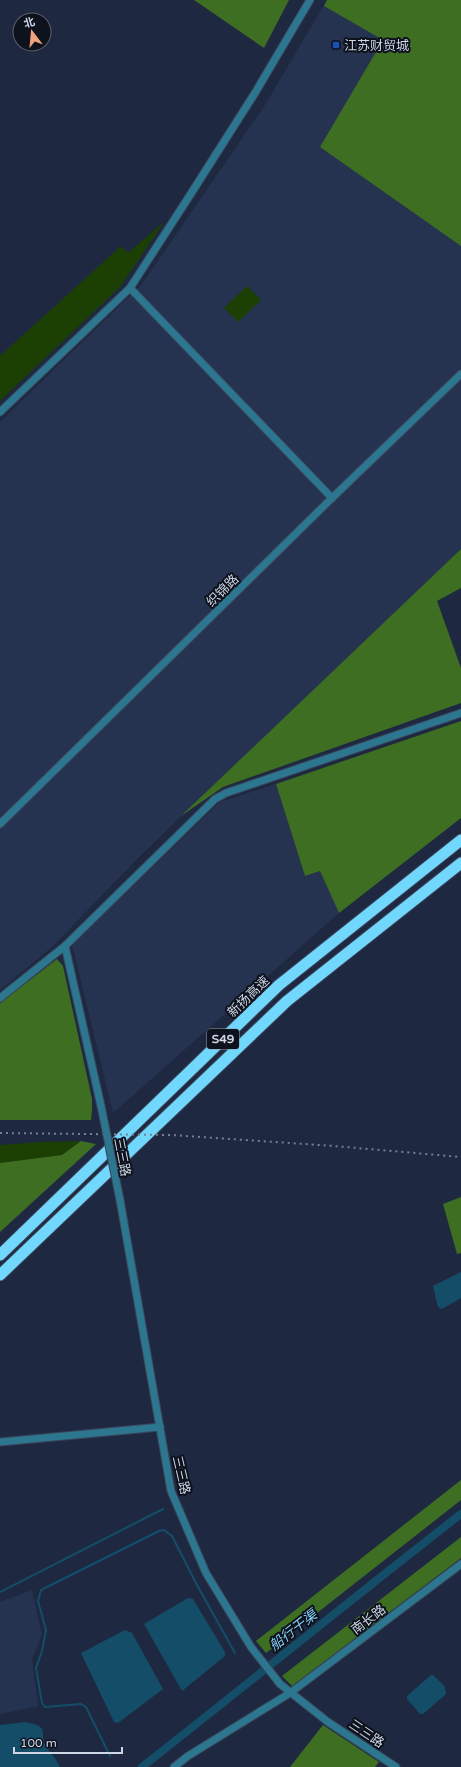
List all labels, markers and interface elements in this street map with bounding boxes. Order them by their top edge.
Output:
north arrow [12,12,52,52]
text: 北 [22,15,36,31]
place label: 江苏财贸城 [344,38,409,54]
marker: 江苏财贸城 [331,40,341,50]
street label: 织锦路 [203,571,242,610]
street label: 新扬高速 [224,973,273,1021]
road number: S49 [207,1029,239,1049]
street label: 三三路 [110,1137,134,1178]
street label: 三三路 [169,1454,193,1496]
street label: 南长路 [348,1602,389,1638]
water label: 船行干渠 [266,1605,322,1654]
street label: 三三路 [346,1716,387,1751]
scale bar [14,1729,122,1755]
text: 100 m [20,1736,57,1750]

